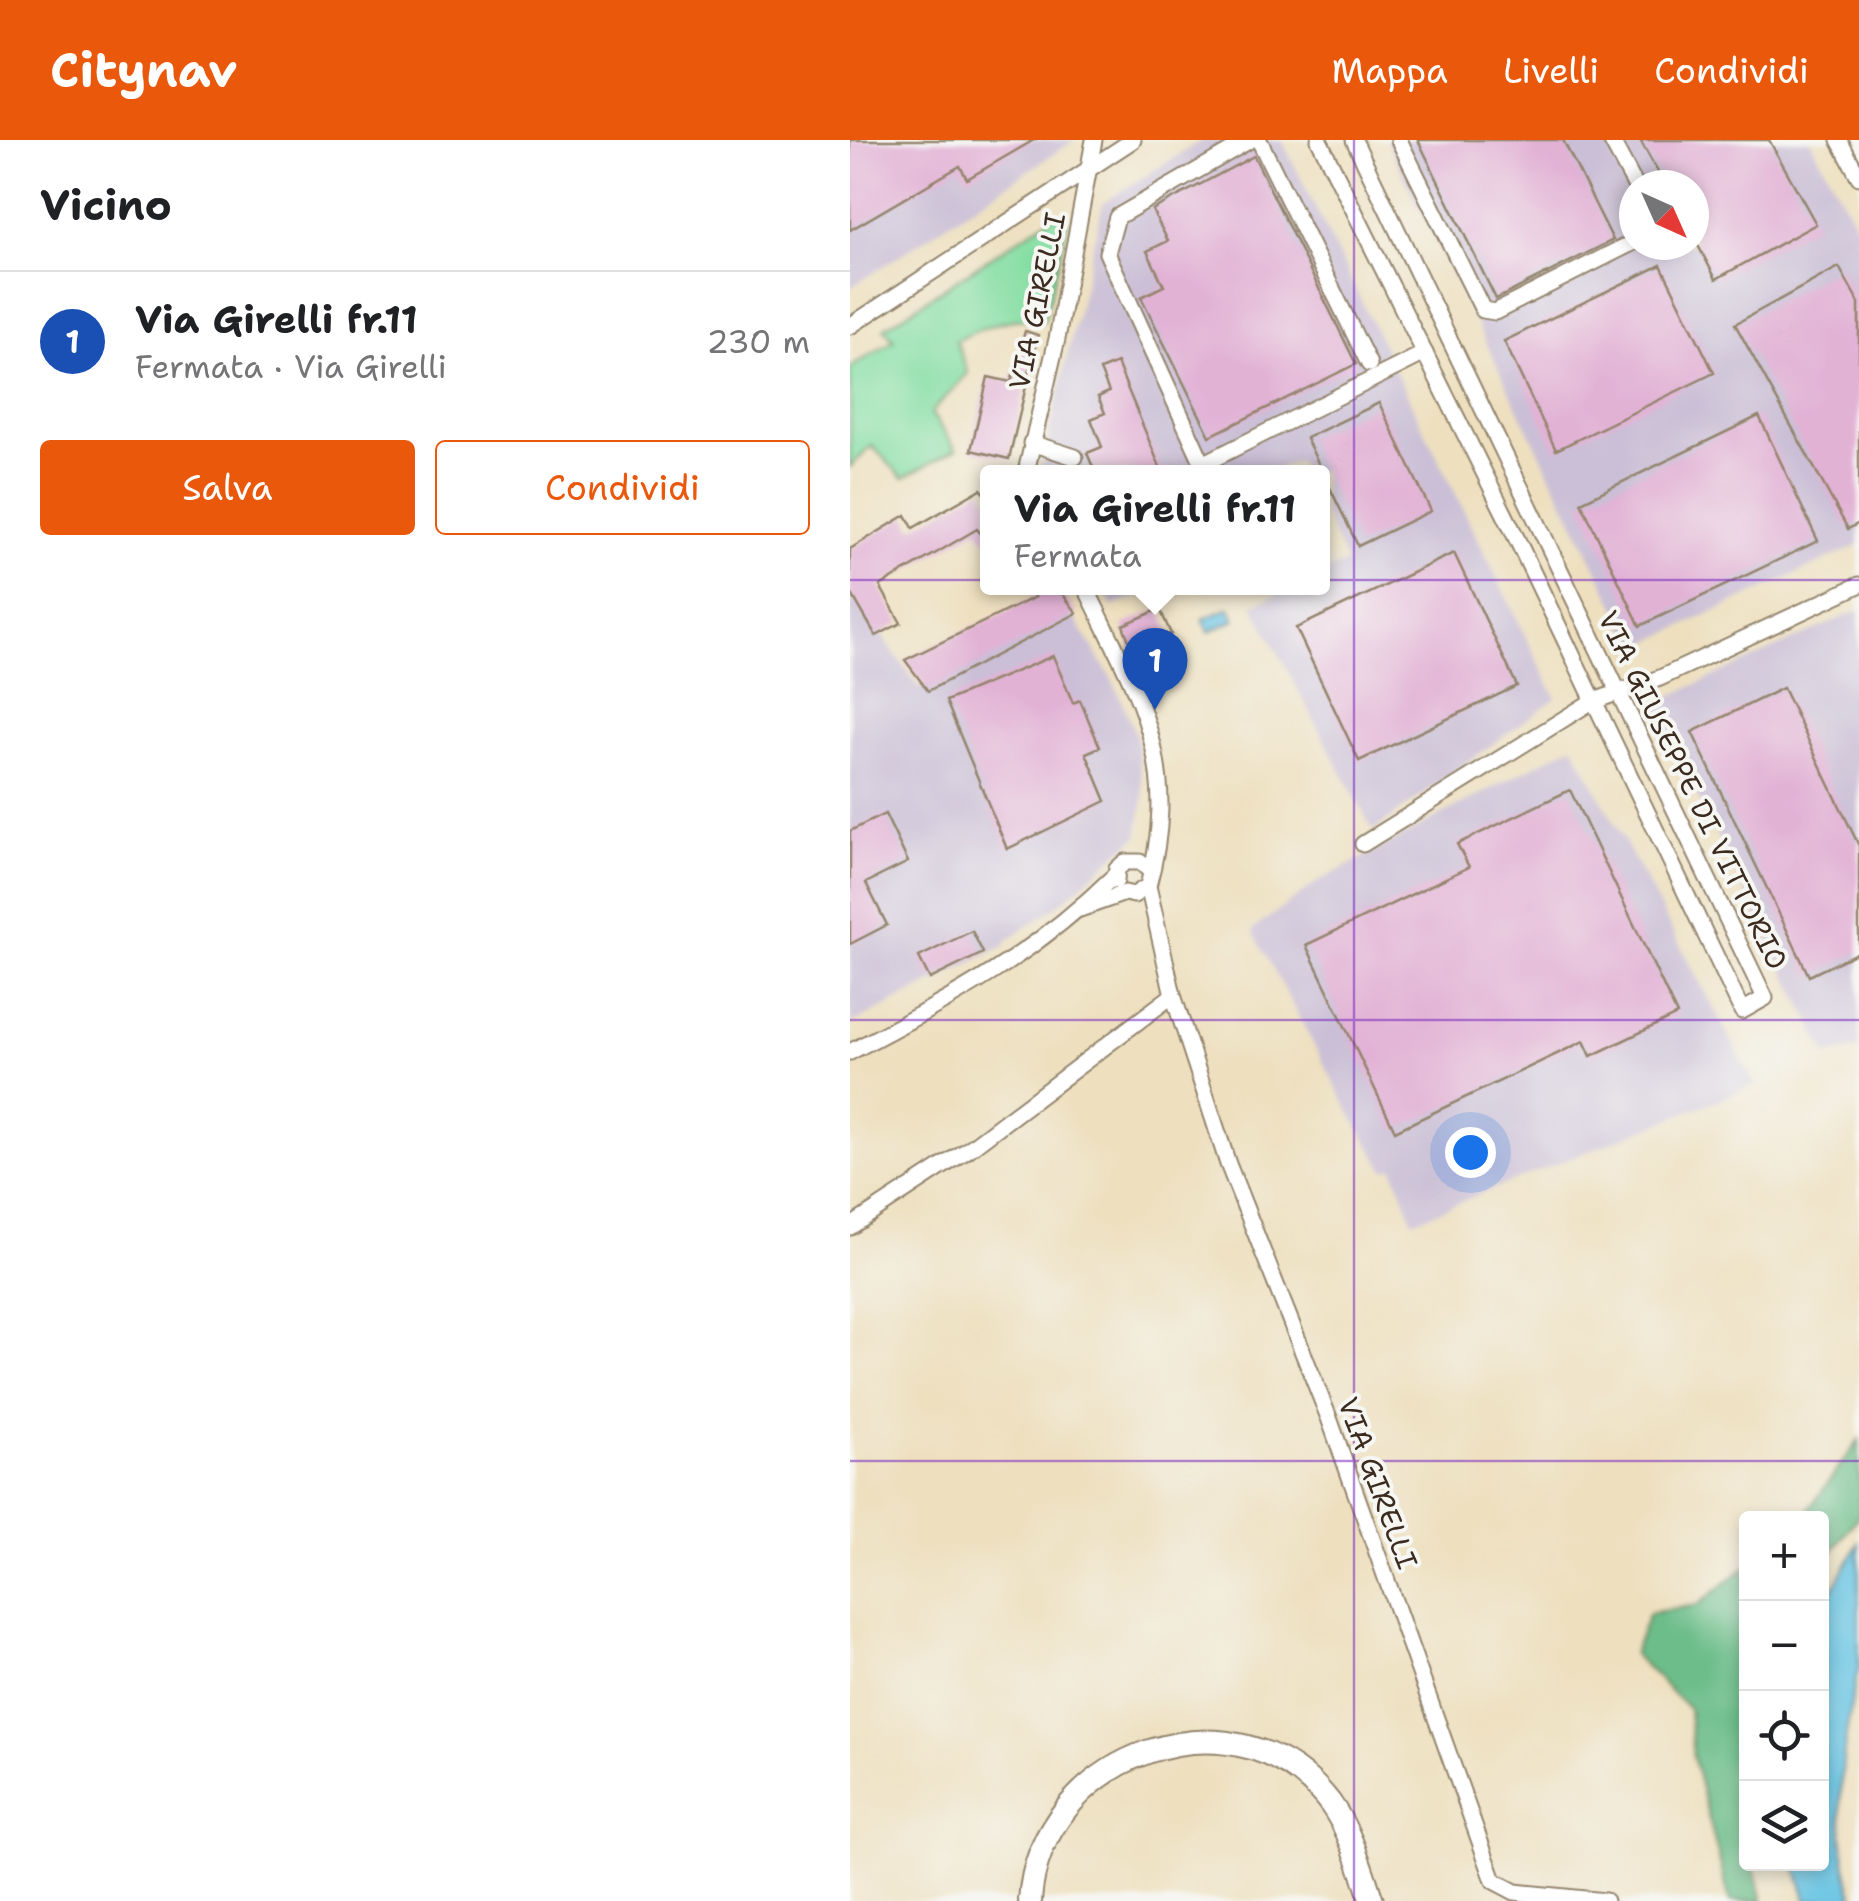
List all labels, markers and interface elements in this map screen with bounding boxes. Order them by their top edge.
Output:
text: Citynav [50,38,237,102]
text: Mappa [1331,47,1448,94]
text: Livelli [1503,47,1599,94]
text: Condividi [1654,47,1809,94]
north arrow [1619,170,1709,260]
text: Vicino [40,177,172,233]
street label: VIA GIRELLI [1000,209,1074,393]
text: Via Girelli fr.11 [135,294,418,345]
text: 1 [65,320,80,363]
text: 230 m [707,320,810,363]
text: Fermata · Via Girelli [135,345,447,388]
button: Salva [40,440,415,535]
button: Condividi [435,440,810,535]
popup [980,465,1330,595]
text: Via Girelli fr.11 [1014,483,1296,534]
text: Fermata [1014,534,1142,577]
street label: VIA GIUSEPPE DI VITTORIO [1589,604,1797,976]
pin: 1 [1122,628,1188,710]
your location [1445,1127,1496,1178]
street label: VIA GIRELLI [1329,1392,1427,1574]
map controls [1739,1511,1829,1871]
button: + [1739,1511,1829,1601]
button: − [1739,1601,1829,1691]
button: locate [1739,1691,1829,1781]
button: layers [1739,1781,1829,1871]

